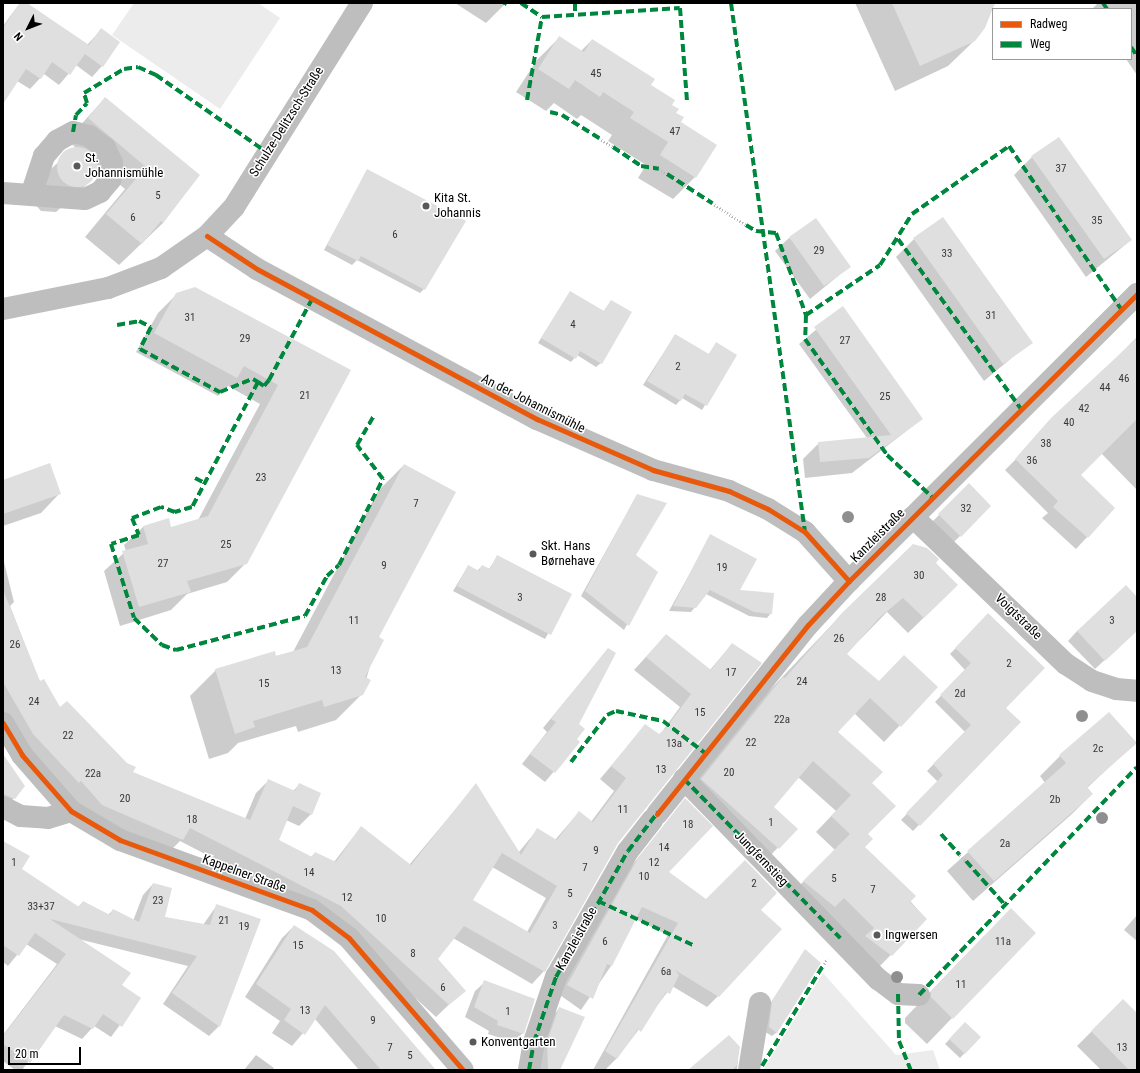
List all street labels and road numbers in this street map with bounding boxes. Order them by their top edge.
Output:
street label: Schulze-Delitzsch-Straße [247,64,327,180]
street label: An der Johannismühle [478,371,588,437]
street label: Kanzleistraße [848,506,908,566]
street label: Voigtstraße [991,591,1045,643]
street label: Jungfernstieg [731,828,791,890]
street label: Kappelner Straße [200,852,288,896]
street label: Kanzleistraße [553,905,601,973]

